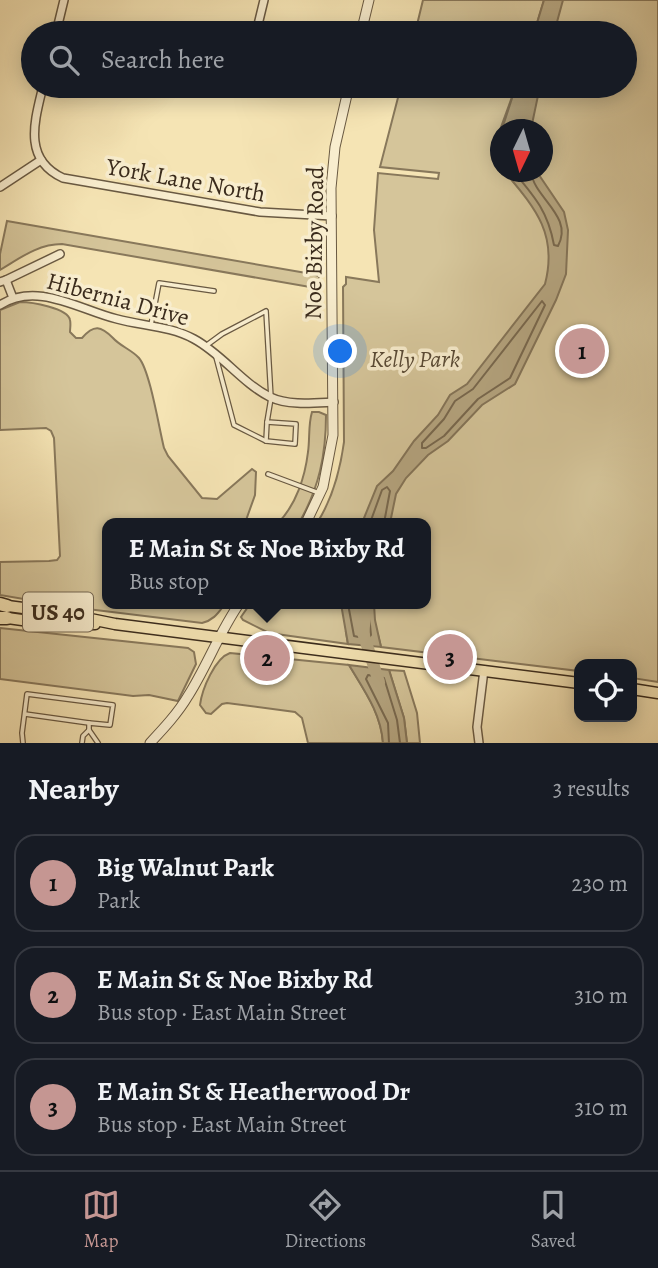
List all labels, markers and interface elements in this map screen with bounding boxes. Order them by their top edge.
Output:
search box [21,21,637,98]
icon: search [45,41,83,79]
text: Search here [101,42,225,77]
north arrow [490,119,553,182]
street label: York Lane North [103,150,268,210]
street label: Noe Bixby Road [297,166,331,320]
street label: Hibernia Drive [43,265,193,333]
pin: 1 [559,325,605,377]
your location [323,334,357,368]
park label: Kelly Park [370,343,461,375]
popup [102,518,431,609]
text: E Main St & Noe Bixby Rd [129,531,404,566]
text: Bus stop [129,566,209,597]
road number: US 40 [23,592,93,632]
pin: 3 [427,631,473,683]
pin: 2 [244,632,290,684]
map controls [574,659,637,722]
button: locate [574,659,637,722]
text: Nearby [28,769,119,809]
text: 3 results [553,773,630,804]
text: Big Walnut Park [97,850,274,885]
text: 1 [49,868,57,899]
text: 230 m [572,868,628,899]
text: Park [97,885,140,916]
text: E Main St & Noe Bixby Rd [97,962,373,997]
text: 2 [47,980,59,1011]
text: 310 m [575,980,628,1011]
text: Bus stop · East Main Street [97,997,346,1028]
text: E Main St & Heatherwood Dr [97,1074,410,1109]
text: 3 [48,1092,58,1123]
text: 310 m [575,1092,628,1123]
text: Bus stop · East Main Street [97,1109,346,1140]
tab: Map [82,1186,120,1254]
tab: Directions [285,1186,366,1254]
tab: Saved [531,1186,576,1254]

